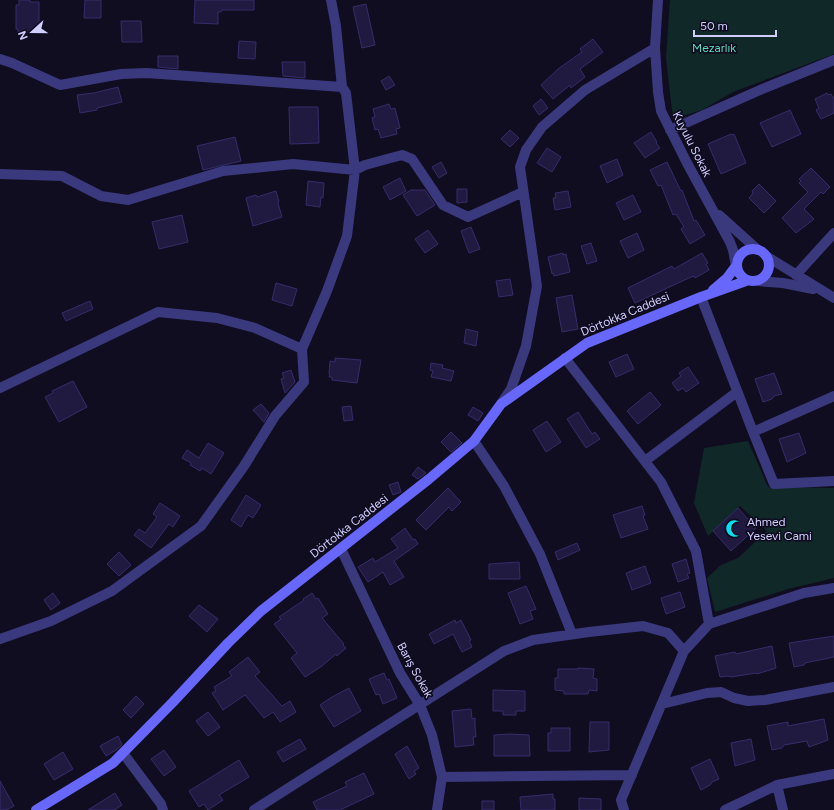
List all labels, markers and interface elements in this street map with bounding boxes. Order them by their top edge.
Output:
north arrow [12,12,52,52]
scale bar [694,12,776,38]
text: 50 m [700,19,728,33]
text: N [16,29,31,42]
park label: Mezarlık [692,41,736,55]
street label: Kuyulu Sokak [670,109,714,179]
street label: Dörtokka Caddesi [578,289,672,339]
street label: Dörtokka Caddesi [307,491,391,561]
place label: Ahmed Yesevi Cami [747,515,812,543]
mosque icon: Ahmed Yesevi Cami [724,519,744,539]
street label: Barış Sokak [394,640,436,700]

